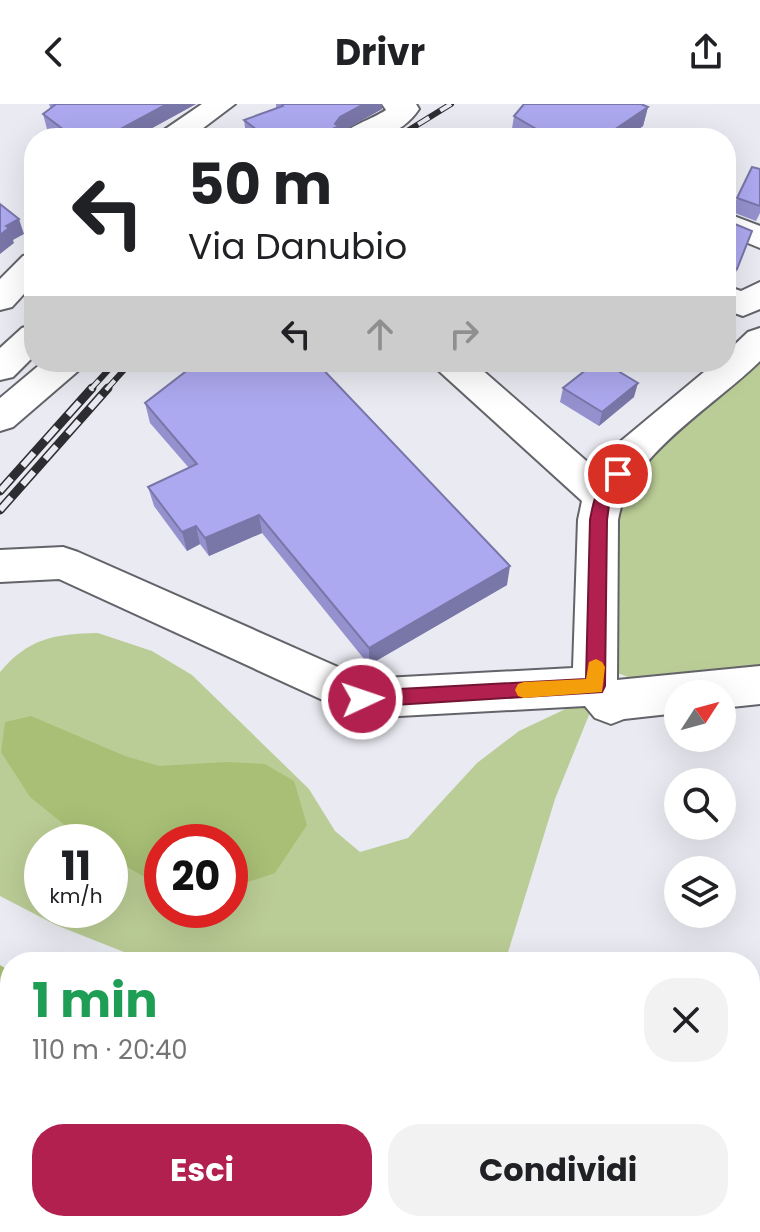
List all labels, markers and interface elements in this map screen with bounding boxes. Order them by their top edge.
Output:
text: Drivr [335,27,425,78]
icon: back [32,30,76,74]
icon: share [684,30,728,74]
text: 50 m [188,145,332,224]
icon: left [56,160,160,264]
text: Via Danubio [188,221,407,272]
icon: left [274,312,318,356]
icon: ahead [358,312,402,356]
icon: right [442,312,486,356]
pin [584,440,652,508]
icon: arrive [596,452,640,496]
position arrow [320,657,404,741]
north arrow [664,680,736,752]
map controls [664,680,736,928]
button: search [664,768,736,840]
speed limit sign: 20 [144,824,248,928]
text: 11 [61,838,91,894]
button: layers [664,856,736,928]
text: km/h [49,882,103,910]
text: 1 min [32,967,158,1034]
button: close [644,978,728,1062]
text: 110 m · 20:40 [32,1032,188,1068]
button: Esci [32,1124,372,1216]
button: Condividi [388,1124,728,1216]

